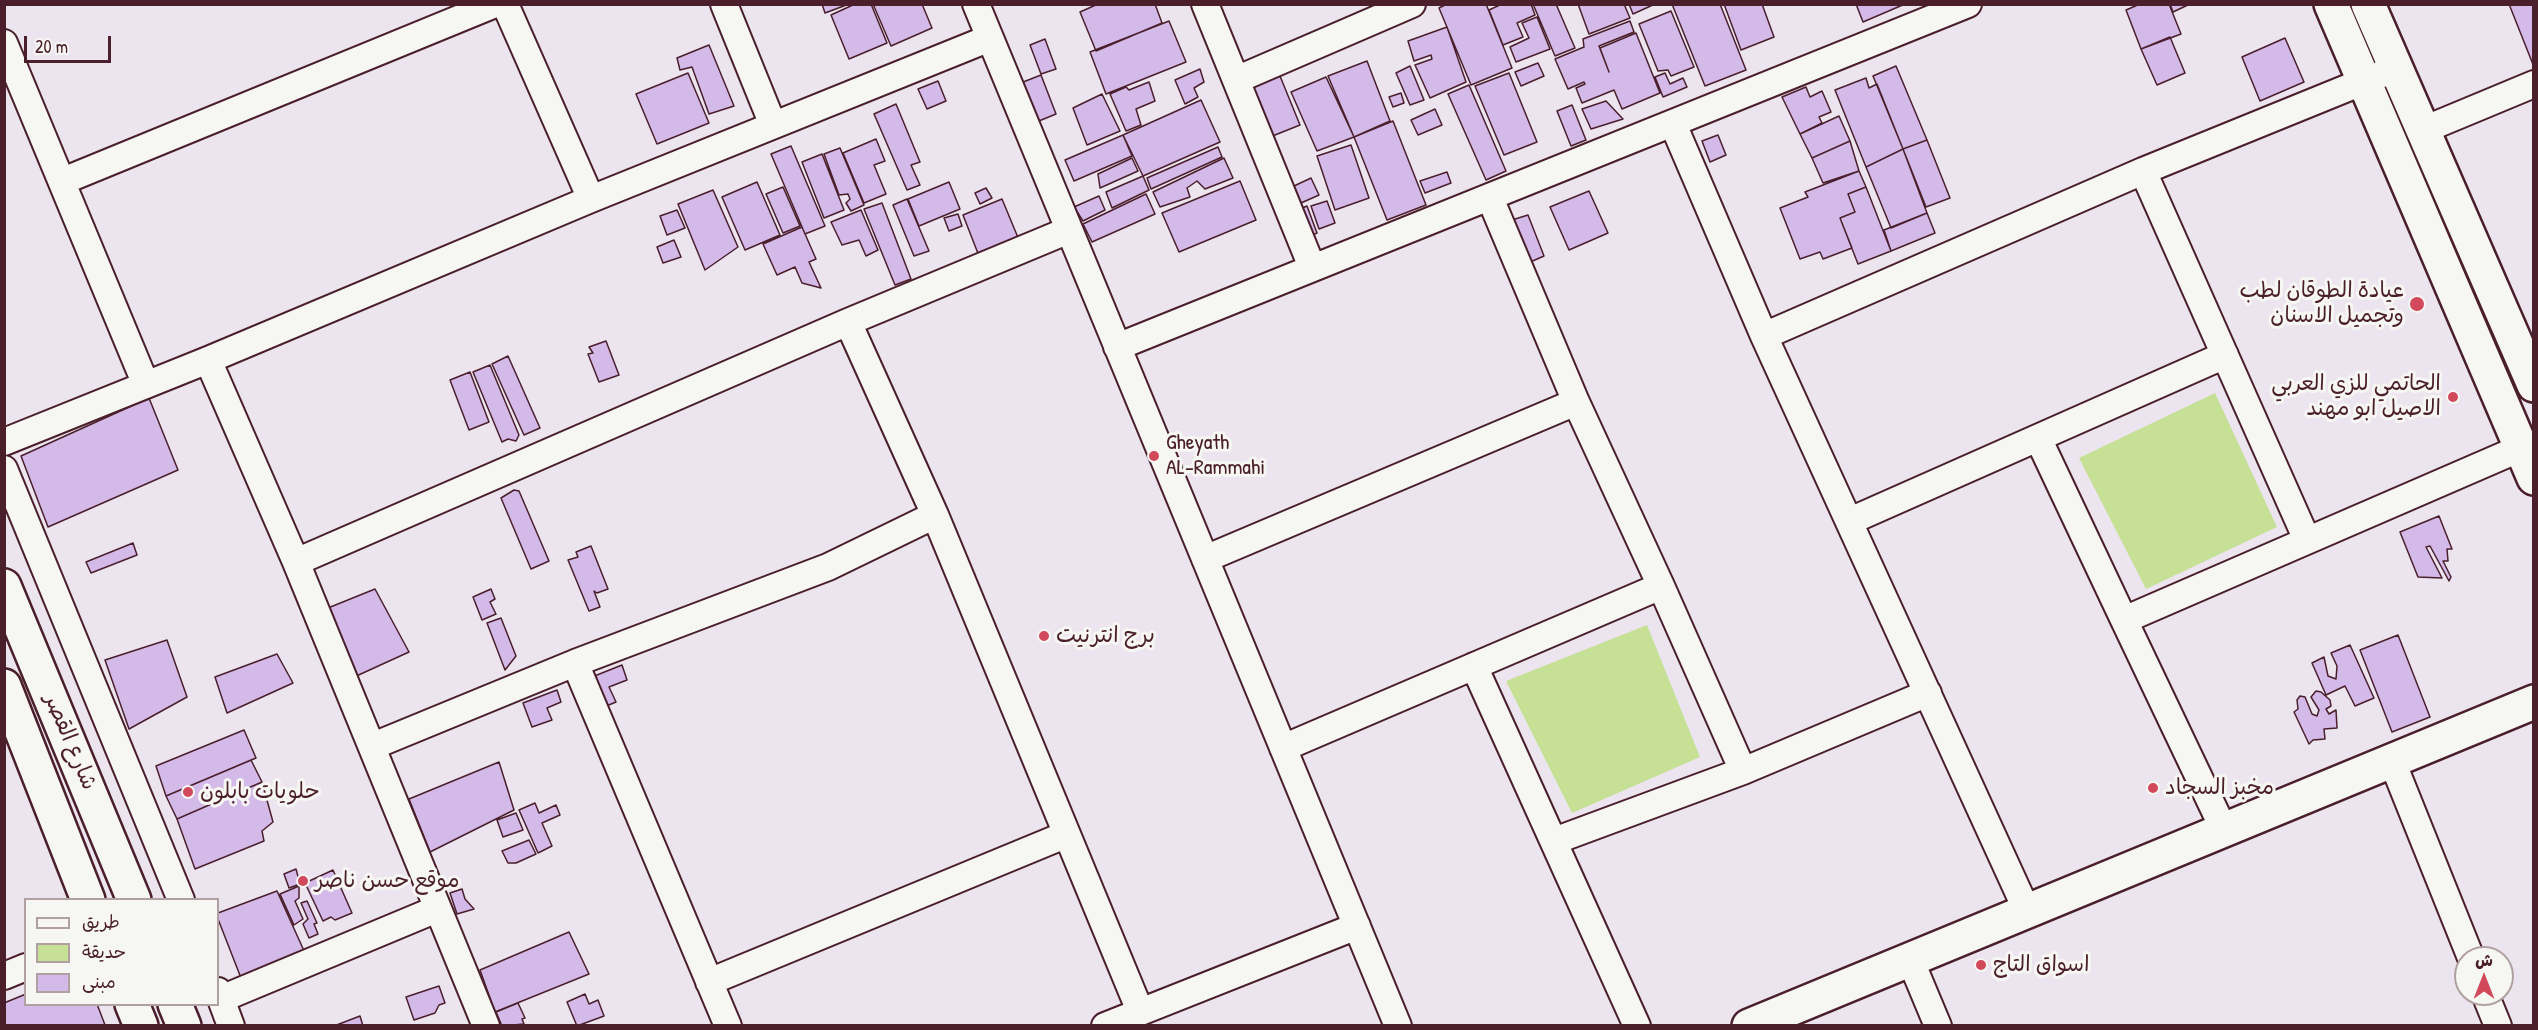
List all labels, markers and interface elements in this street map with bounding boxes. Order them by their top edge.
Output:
scale bar [27,24,114,62]
text: 20 m [35,34,68,59]
place label: عيادة الطوقان لطب وتجميل الاسنان [2240,278,2404,330]
marker: عيادة الطوقان لطب وتجميل الاسنان [2408,295,2426,313]
place label: الحاتمي للزي العربي الاصيل ابو مهند [2271,371,2441,422]
marker: الحاتمي للزي العربي الاصيل ابو مهند [2446,390,2460,404]
place label: Gheyath AL-Rammahi [1166,430,1265,482]
marker: Gheyath AL-Rammahi [1147,449,1161,463]
place label: برج انترنيت [1056,623,1155,649]
marker: برج انترنيت [1037,629,1051,643]
street label: شارع القصر [38,690,102,794]
place label: مخبز السجاد [2165,775,2274,801]
place label: حلويات بابلون [200,779,320,805]
marker: مخبز السجاد [2146,781,2160,795]
marker: حلويات بابلون [181,785,195,799]
place label: موقع حسن ناصر [315,868,459,894]
marker: موقع حسن ناصر [296,874,310,888]
legend [24,898,219,1006]
text: طريق [82,909,120,934]
text: حديقة [82,939,126,964]
north arrow [2454,946,2514,1006]
text: ش [2475,949,2493,971]
place label: اسواق التاج [1993,952,2089,978]
marker: اسواق التاج [1974,958,1988,972]
text: مبنى [82,969,116,994]

